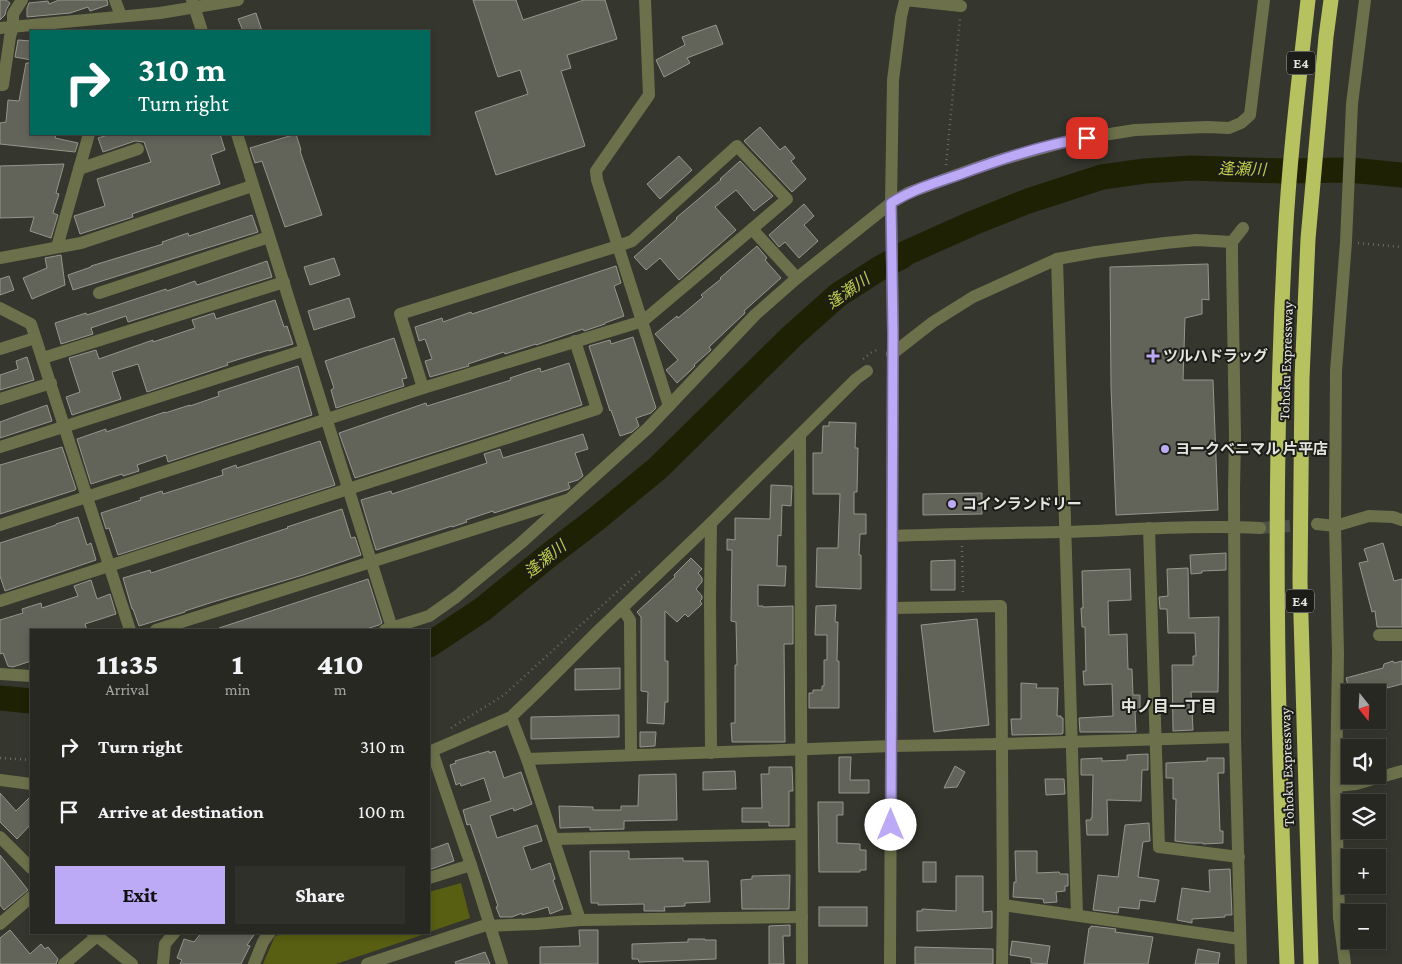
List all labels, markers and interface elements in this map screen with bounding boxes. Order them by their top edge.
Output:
icon: right [55,50,120,115]
text: 310 m [138,50,226,89]
road number: E4 [1287,52,1315,74]
text: Turn right [138,91,229,116]
pin [1066,117,1108,159]
icon: arrive [1073,124,1101,152]
water label: 逢瀬川 [1218,160,1268,178]
water label: 逢瀬川 [823,269,874,312]
street label: Tohoku Expressway [1276,301,1297,421]
place label: ツルハドラッグ [1163,348,1268,364]
marker: ツルハドラッグ [1147,350,1159,362]
place label: ヨークベニマル 片平店 [1175,441,1328,457]
marker: ヨークベニマル 片平店 [1159,443,1171,455]
place label: コインランドリー [962,496,1082,512]
marker: コインランドリー [946,498,958,510]
water label: 逢瀬川 [521,536,571,581]
road number: E4 [1286,590,1314,612]
text: 11:35 [96,647,158,680]
text: 1 [232,647,243,680]
text: 410 [317,647,364,680]
text: Arrival [106,681,149,698]
text: min [225,681,250,698]
text: m [334,681,347,698]
north arrow [1341,684,1386,729]
map controls [1341,684,1386,949]
district label: 中ノ目一丁目 [1121,698,1217,715]
street label: Tohoku Expressway [1277,707,1298,827]
icon: right [55,733,83,761]
text: Turn right [98,736,183,757]
text: 310 m [360,736,405,757]
button: sound [1341,739,1386,784]
button: layers [1341,794,1386,839]
icon: arrive [55,798,83,826]
position arrow [864,798,916,850]
text: Arrive at destination [98,801,264,822]
text: 100 m [358,801,405,822]
button: + [1341,849,1386,894]
button: Exit [55,866,225,924]
button: Share [235,866,405,924]
button: − [1341,904,1386,949]

